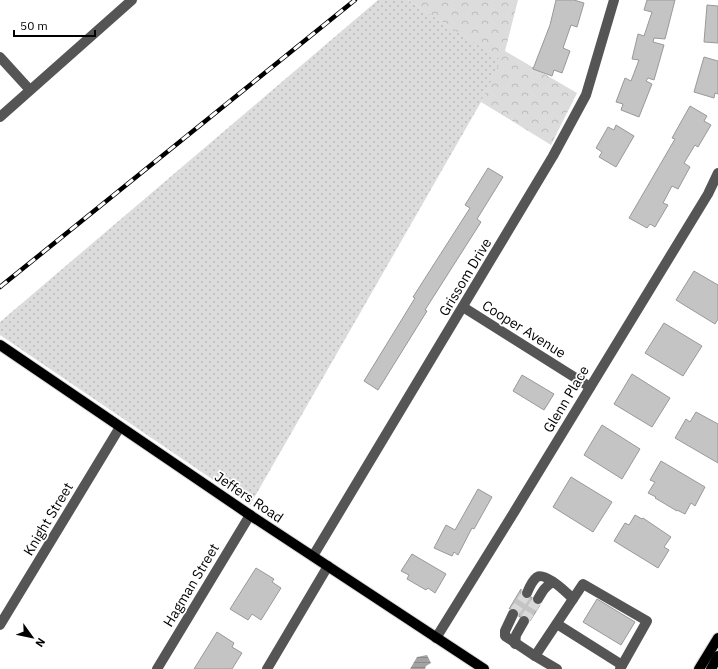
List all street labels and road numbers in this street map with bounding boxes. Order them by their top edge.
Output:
street label: Grissom Drive [435,234,495,319]
street label: Cooper Avenue [479,296,569,362]
street label: Glenn Place [539,362,593,436]
street label: Jeffers Road [211,467,287,527]
street label: Knight Street [19,479,77,559]
street label: Hagman Street [159,540,223,630]

